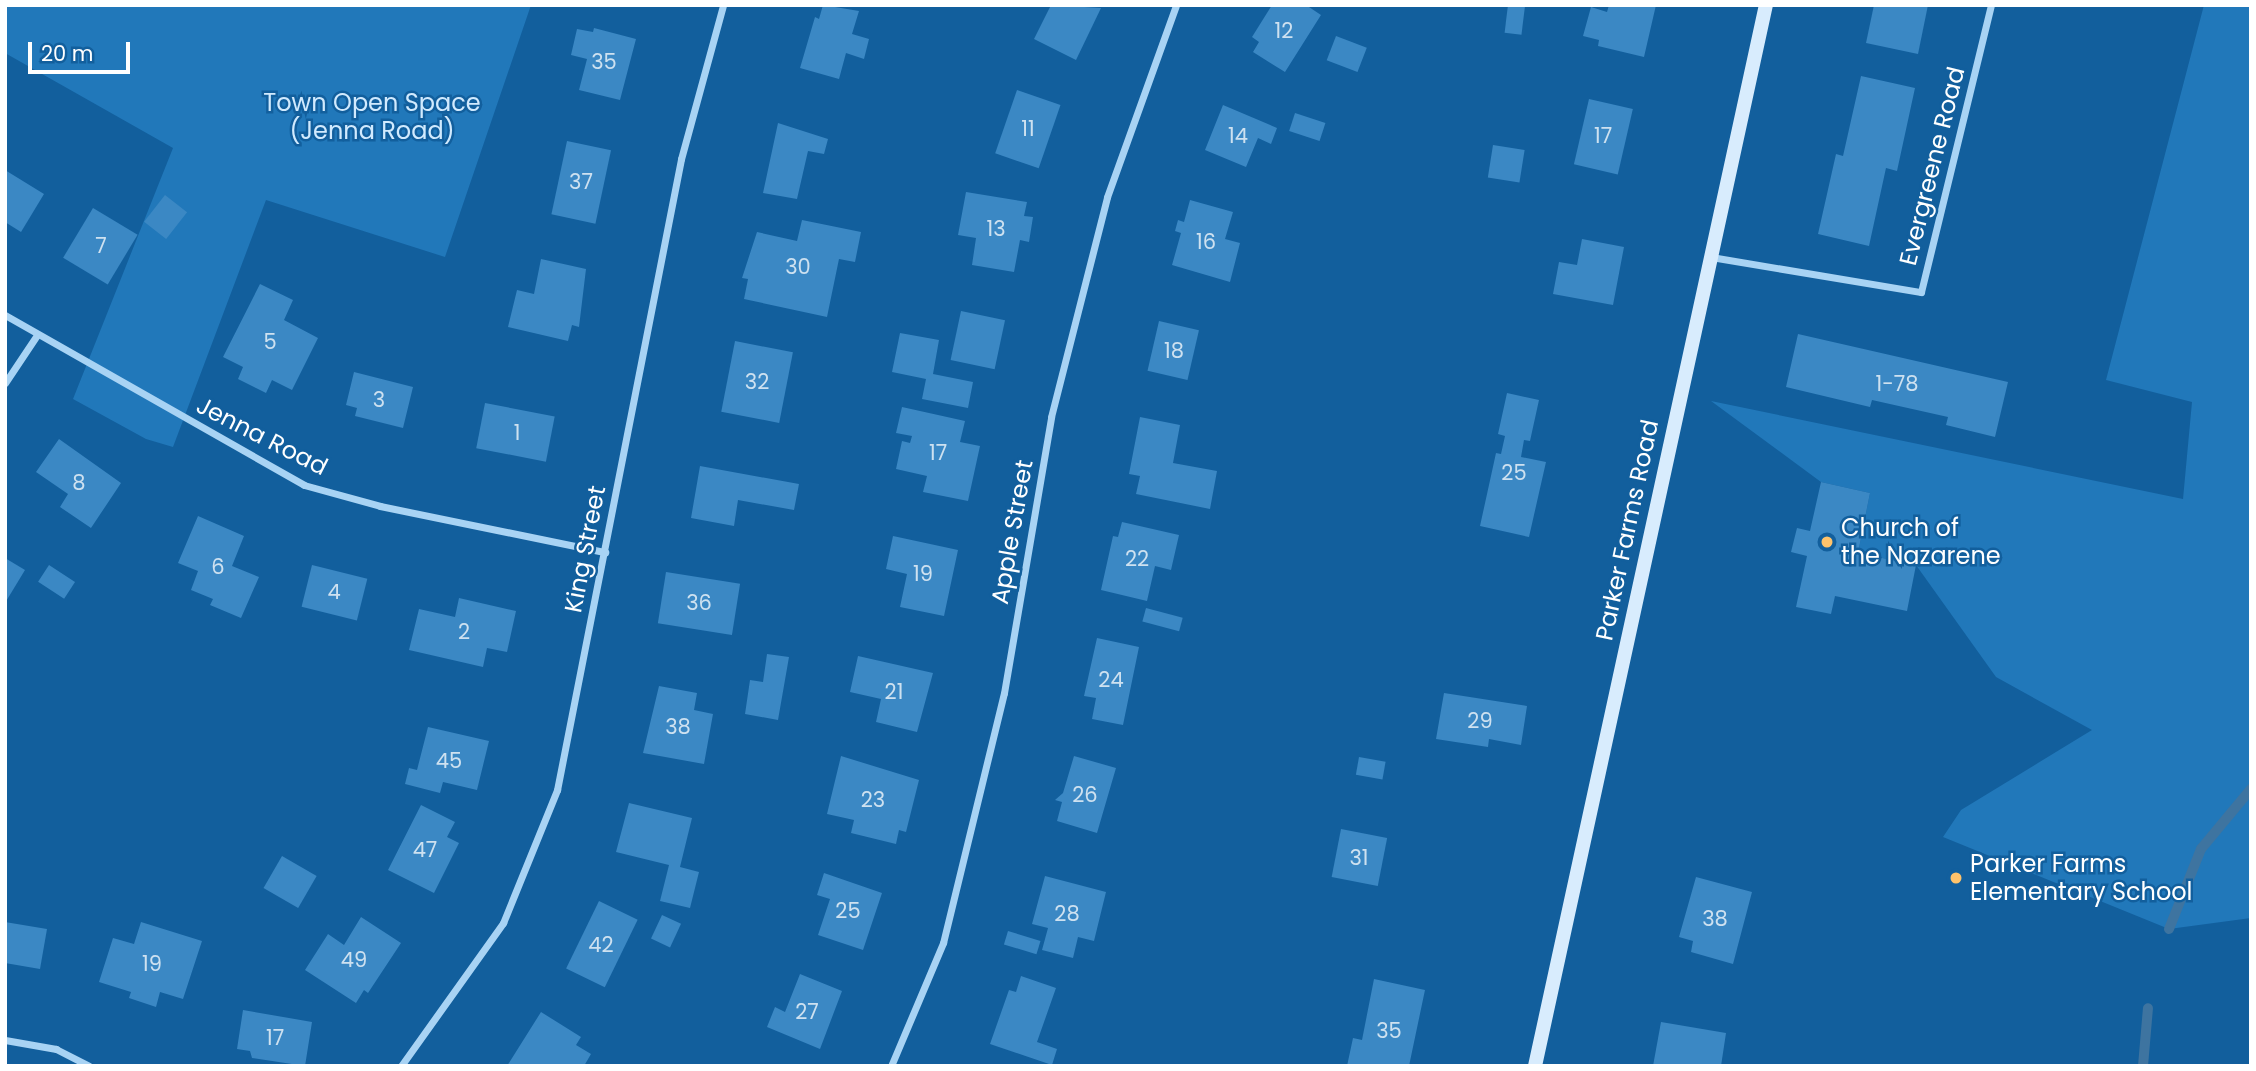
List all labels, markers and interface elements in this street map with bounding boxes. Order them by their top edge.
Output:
house number: 12 [1275,18,1293,44]
scale bar [32,28,133,72]
text: 20 m [41,39,94,68]
house number: 35 [591,49,617,75]
street label: Evergreene Road [1893,64,1971,268]
park label: Town Open Space (Jenna Road) [263,89,481,145]
house number: 11 [1021,116,1035,142]
house number: 14 [1228,123,1248,149]
house number: 17 [1594,123,1612,149]
house number: 37 [569,169,593,195]
house number: 13 [986,216,1006,242]
house number: 16 [1196,229,1216,255]
house number: 7 [95,233,107,259]
house number: 30 [785,254,811,280]
house number: 5 [263,329,277,355]
house number: 18 [1164,338,1184,364]
house number: 32 [745,369,769,395]
house number: 1-78 [1875,371,1919,397]
house number: 3 [373,387,385,413]
street label: Jenna Road [192,391,332,481]
street label: Parker Farms Road [1590,417,1664,643]
house number: 1 [514,420,520,446]
house number: 17 [929,440,947,466]
street label: Apple Street [985,458,1039,606]
house number: 25 [1501,460,1527,486]
house number: 8 [72,470,86,496]
street label: King Street [559,483,611,615]
place label: Church of the Nazarene [1841,514,2001,570]
marker: Church of the Nazarene [1819,534,1835,550]
house number: 22 [1125,546,1149,572]
house number: 6 [211,554,225,580]
house number: 19 [913,561,933,587]
house number: 4 [327,579,341,605]
house number: 36 [686,590,712,616]
house number: 2 [458,619,470,645]
house number: 24 [1098,667,1124,693]
house number: 21 [885,679,903,705]
house number: 29 [1467,708,1493,734]
house number: 38 [665,714,691,740]
house number: 45 [436,748,462,774]
house number: 26 [1072,782,1098,808]
house number: 23 [861,787,885,813]
house number: 47 [413,837,437,863]
house number: 31 [1349,845,1369,871]
place label: Parker Farms Elementary School [1970,850,2193,906]
marker: Parker Farms Elementary School [1948,870,1964,886]
house number: 25 [835,898,861,924]
house number: 28 [1054,901,1080,927]
house number: 38 [1702,906,1728,932]
house number: 42 [588,932,614,958]
house number: 49 [341,947,367,973]
house number: 19 [142,951,162,977]
house number: 27 [795,999,819,1025]
house number: 35 [1376,1018,1402,1044]
house number: 17 [266,1025,284,1051]

